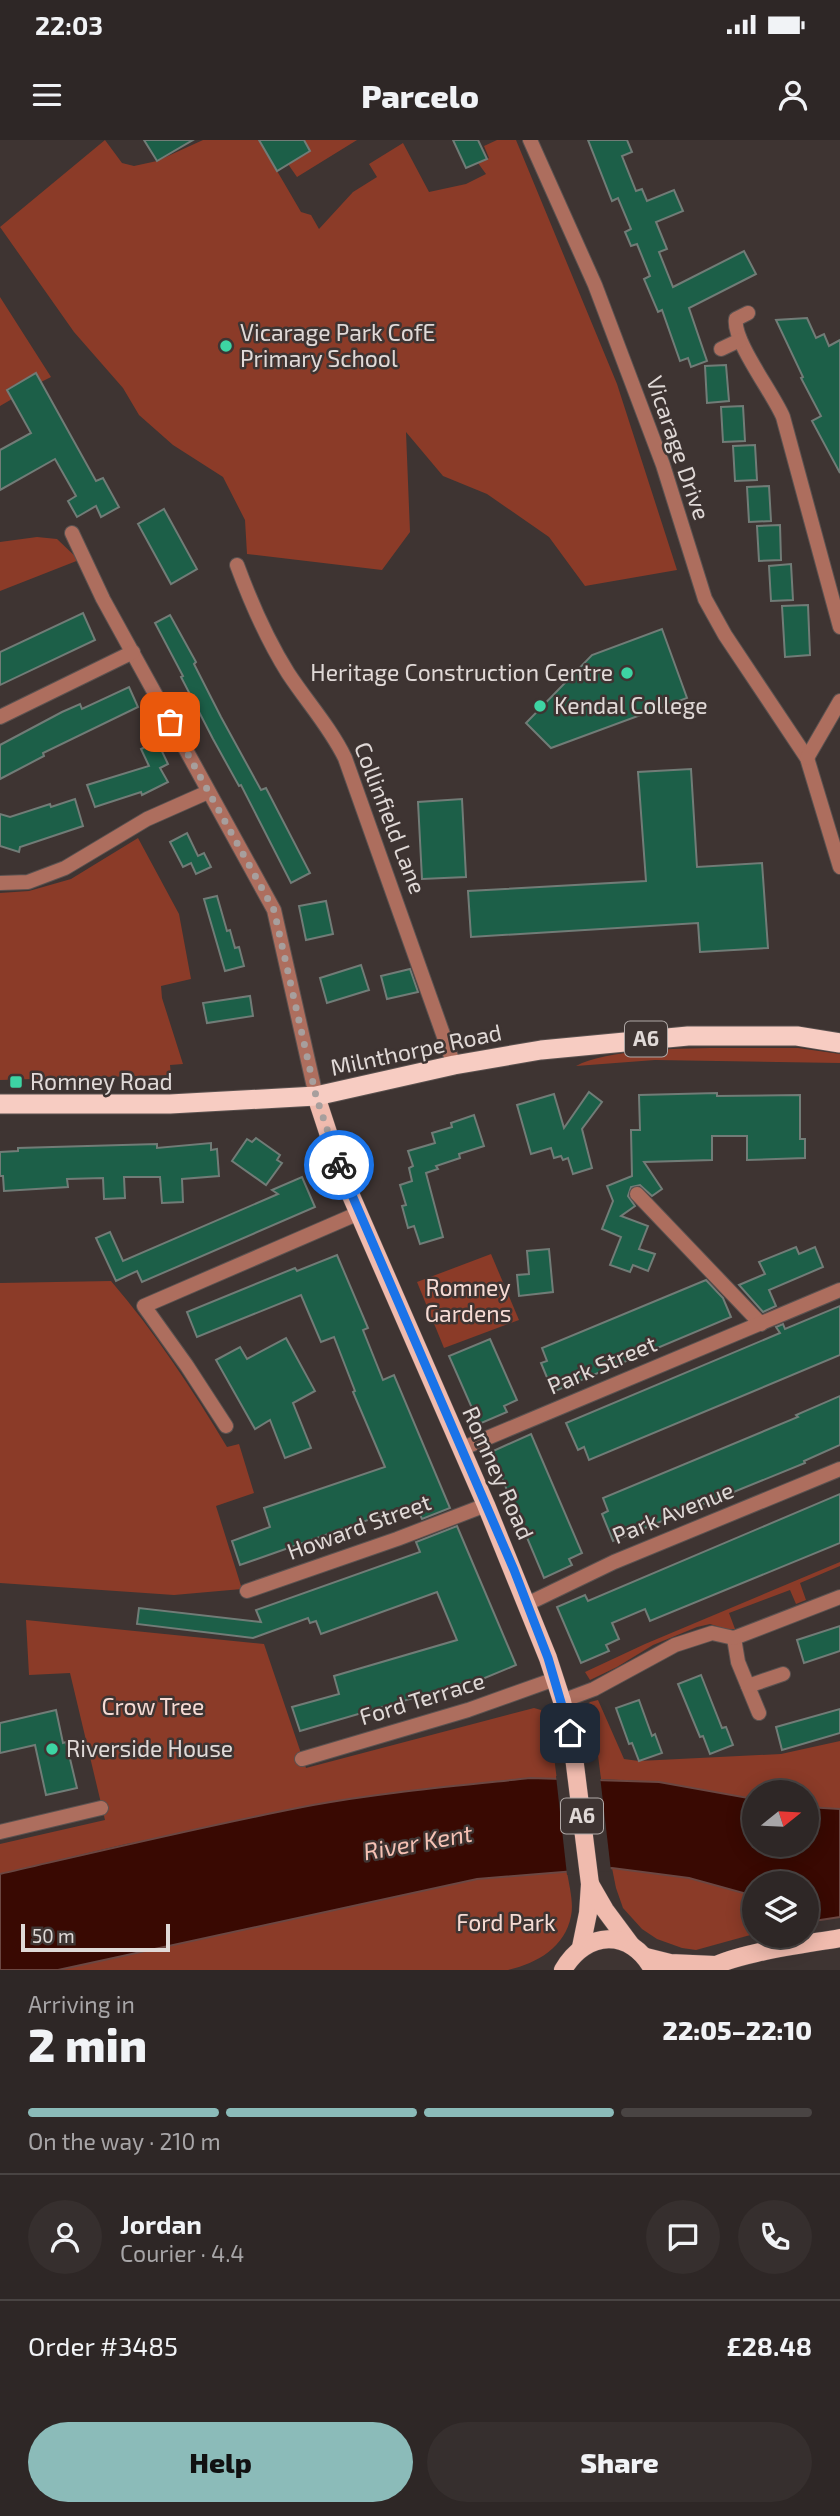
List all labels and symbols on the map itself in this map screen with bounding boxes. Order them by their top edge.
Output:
place label: Vicarage Park CofE Primary School [240,318,435,372]
marker: Vicarage Park CofE Primary School [218,338,234,354]
street label: Vicarage Drive [641,372,717,523]
place label: Heritage Construction Centre [310,658,613,686]
marker: Heritage Construction Centre [619,665,635,681]
place label: Kendal College [554,691,707,719]
pin [140,692,200,752]
marker: Kendal College [532,698,548,714]
street label: Collinfield Lane [349,738,433,898]
street label: Milnthorpe Road [328,1017,504,1081]
road number: A6 [625,1021,667,1056]
place label: Romney Road [30,1067,173,1095]
marker: Romney Road [8,1074,24,1090]
courier [304,1130,374,1200]
park label: Romney Gardens [425,1273,511,1327]
street label: Park Street [543,1328,661,1400]
street label: Romney Road [457,1402,541,1543]
street label: Park Avenue [608,1475,737,1549]
street label: Howard Street [283,1487,435,1565]
street label: Ford Terrace [356,1666,488,1730]
park label: Crow Tree [102,1692,204,1720]
pin [540,1703,600,1763]
place label: Riverside House [66,1734,233,1762]
marker: Riverside House [44,1741,60,1757]
north arrow [742,1780,819,1857]
road number: A6 [561,1798,603,1834]
water label: River Kent [361,1817,476,1865]
park label: Ford Park [456,1908,556,1936]
scale bar [21,1921,170,1953]

